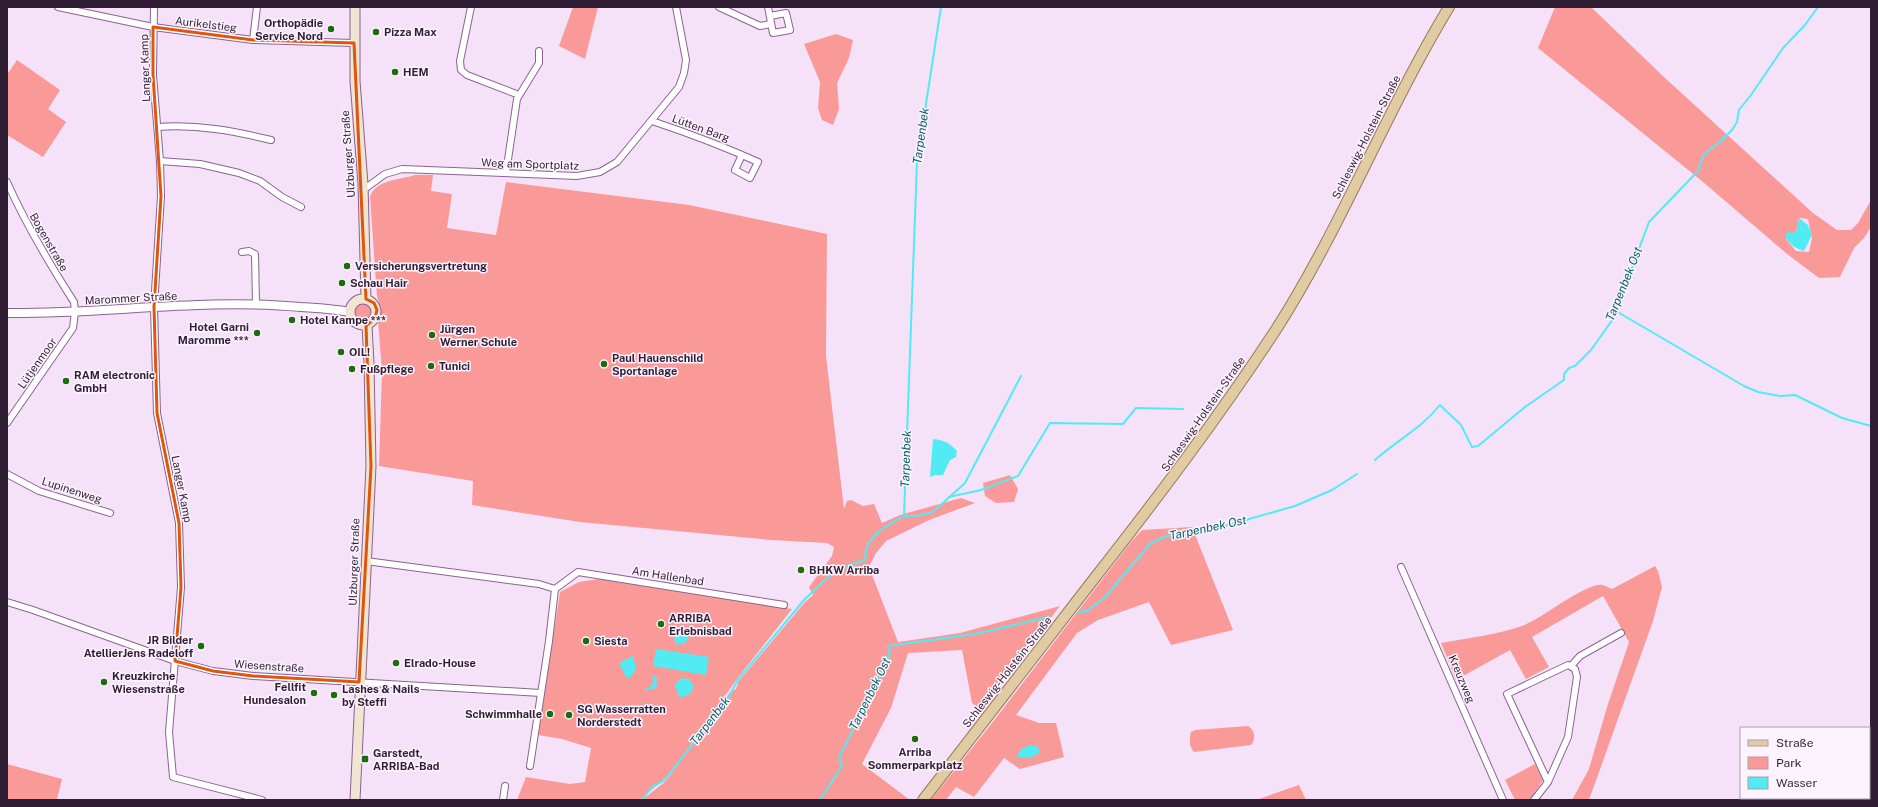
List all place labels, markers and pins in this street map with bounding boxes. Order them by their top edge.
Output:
place label: Orthopädie Service Nord [255,17,323,42]
marker: Orthopädie Service Nord [326,24,336,34]
place label: Pizza Max [384,26,437,38]
marker: Pizza Max [371,27,381,37]
place label: HEM [403,66,429,78]
marker: HEM [390,67,400,77]
place label: Versicherungsvertretung [355,260,487,272]
marker: Versicherungsvertretung [342,261,352,271]
place label: Schau Hair [350,277,408,289]
marker: Schau Hair [337,278,347,288]
place label: Hotel Kampe *** [300,314,386,326]
marker: Hotel Kampe *** [287,315,297,325]
place label: Hotel Garni Maromme *** [178,321,249,346]
place label: Jürgen Werner Schule [440,323,517,348]
marker: Hotel Garni Maromme *** [252,328,262,338]
marker: Jürgen Werner Schule [427,330,437,340]
place label: OIL! [349,346,370,358]
marker: OIL! [336,347,346,357]
place label: Paul Hauenschild Sportanlage [612,352,703,377]
marker: Paul Hauenschild Sportanlage [599,359,609,369]
place label: Tunici [439,360,470,372]
marker: Tunici [426,361,436,371]
place label: Fußpflege [360,363,414,375]
marker: Fußpflege [347,364,357,374]
place label: RAM electronic GmbH [74,369,155,394]
marker: RAM electronic GmbH [61,376,71,386]
place label: BHKW Arriba [809,564,879,576]
marker: BHKW Arriba [796,565,806,575]
place label: ARRIBA Erlebnisbad [669,612,732,637]
marker: ARRIBA Erlebnisbad [656,619,666,629]
place label: JR Bilder AtellierJens Radeloff [84,634,194,659]
place label: Siesta [594,635,627,647]
marker: Siesta [581,636,591,646]
marker: JR Bilder AtellierJens Radeloff [196,641,206,651]
place label: Elrado-House [404,657,476,669]
marker: Elrado-House [391,658,401,668]
place label: Kreuzkirche Wiesenstraße [112,670,185,695]
marker: Kreuzkirche Wiesenstraße [99,677,109,687]
place label: Fellfit Hundesalon [243,681,306,706]
place label: Lashes & Nails by Steffi [342,683,420,708]
marker: Fellfit Hundesalon [309,688,319,698]
marker: Lashes & Nails by Steffi [329,690,339,700]
place label: SG Wasserratten Norderstedt [577,703,666,728]
place label: Schwimmhalle [465,708,542,720]
marker: Schwimmhalle [545,709,555,719]
marker: SG Wasserratten Norderstedt [564,710,574,720]
marker: Arriba Sommerparkplatz [910,734,920,744]
place label: Arriba Sommerparkplatz [868,746,963,771]
place label: Garstedt, ARRIBA-Bad [373,747,440,772]
marker: Garstedt, ARRIBA-Bad [360,754,370,764]

